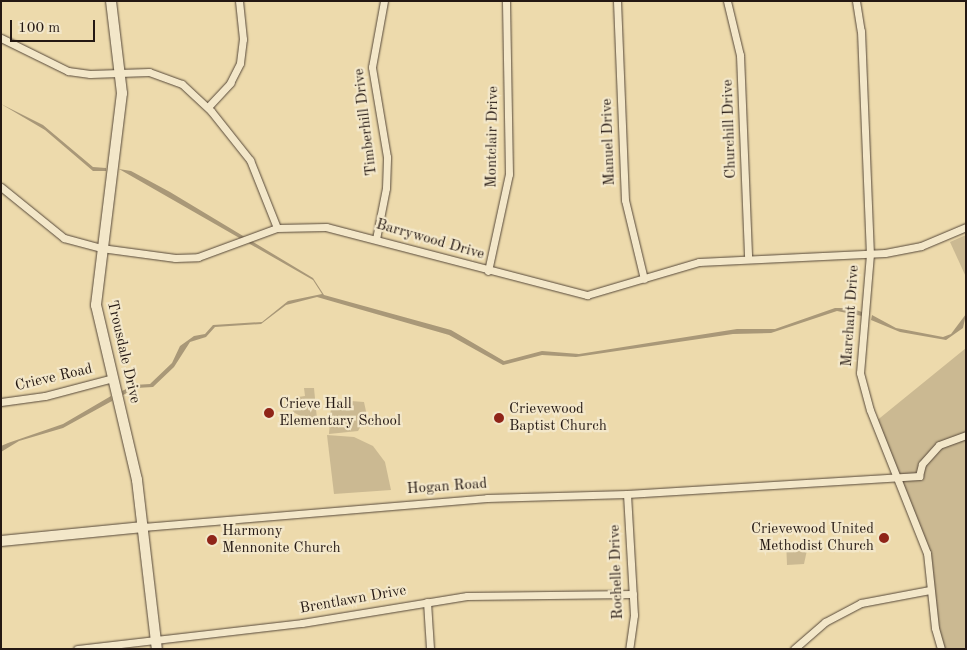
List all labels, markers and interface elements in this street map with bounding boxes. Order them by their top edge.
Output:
scale bar [12,10,98,42]
text: 100 m [18,21,60,36]
street label: Timberhill Drive [350,67,382,177]
street label: Churchill Drive [719,79,741,179]
street label: Montclair Drive [483,86,503,188]
street label: Manuel Drive [598,98,620,186]
street label: Barrywood Drive [374,216,486,264]
street label: Marchant Drive [838,265,864,367]
street label: Trousdale Drive [102,299,144,405]
street label: Crieve Road [14,360,94,396]
place label: Crieve Hall Elementary School [279,395,401,430]
place label: Crievewood Baptist Church [509,400,607,435]
marker: Crieve Hall Elementary School [263,407,275,419]
marker: Crievewood Baptist Church [493,412,505,424]
street label: Hogan Road [406,475,488,499]
place label: Crievewood United Methodist Church [751,520,874,555]
place label: Harmony Mennonite Church [222,522,341,557]
street label: Rochelle Drive [606,524,628,620]
marker: Crievewood United Methodist Church [878,532,890,544]
marker: Harmony Mennonite Church [206,534,218,546]
street label: Brentlawn Drive [298,582,408,618]

